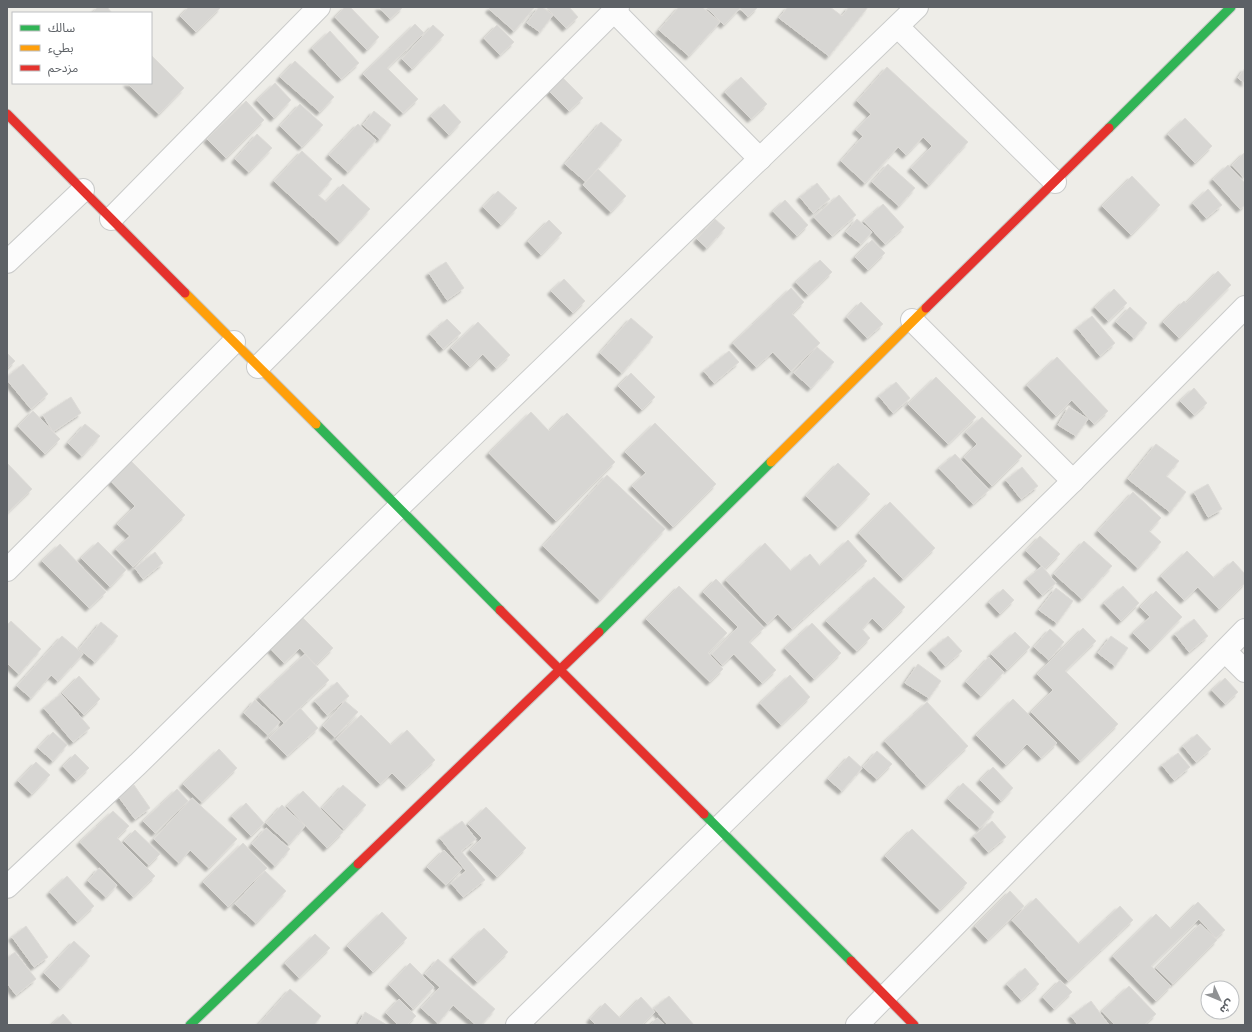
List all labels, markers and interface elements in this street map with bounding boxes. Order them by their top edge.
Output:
legend [12,12,152,84]
text: سالك [48,21,75,35]
text: بطيء [48,41,74,58]
text: مزدحم [48,61,78,77]
north arrow [1200,980,1240,1020]
text: ش [1217,997,1237,1017]

